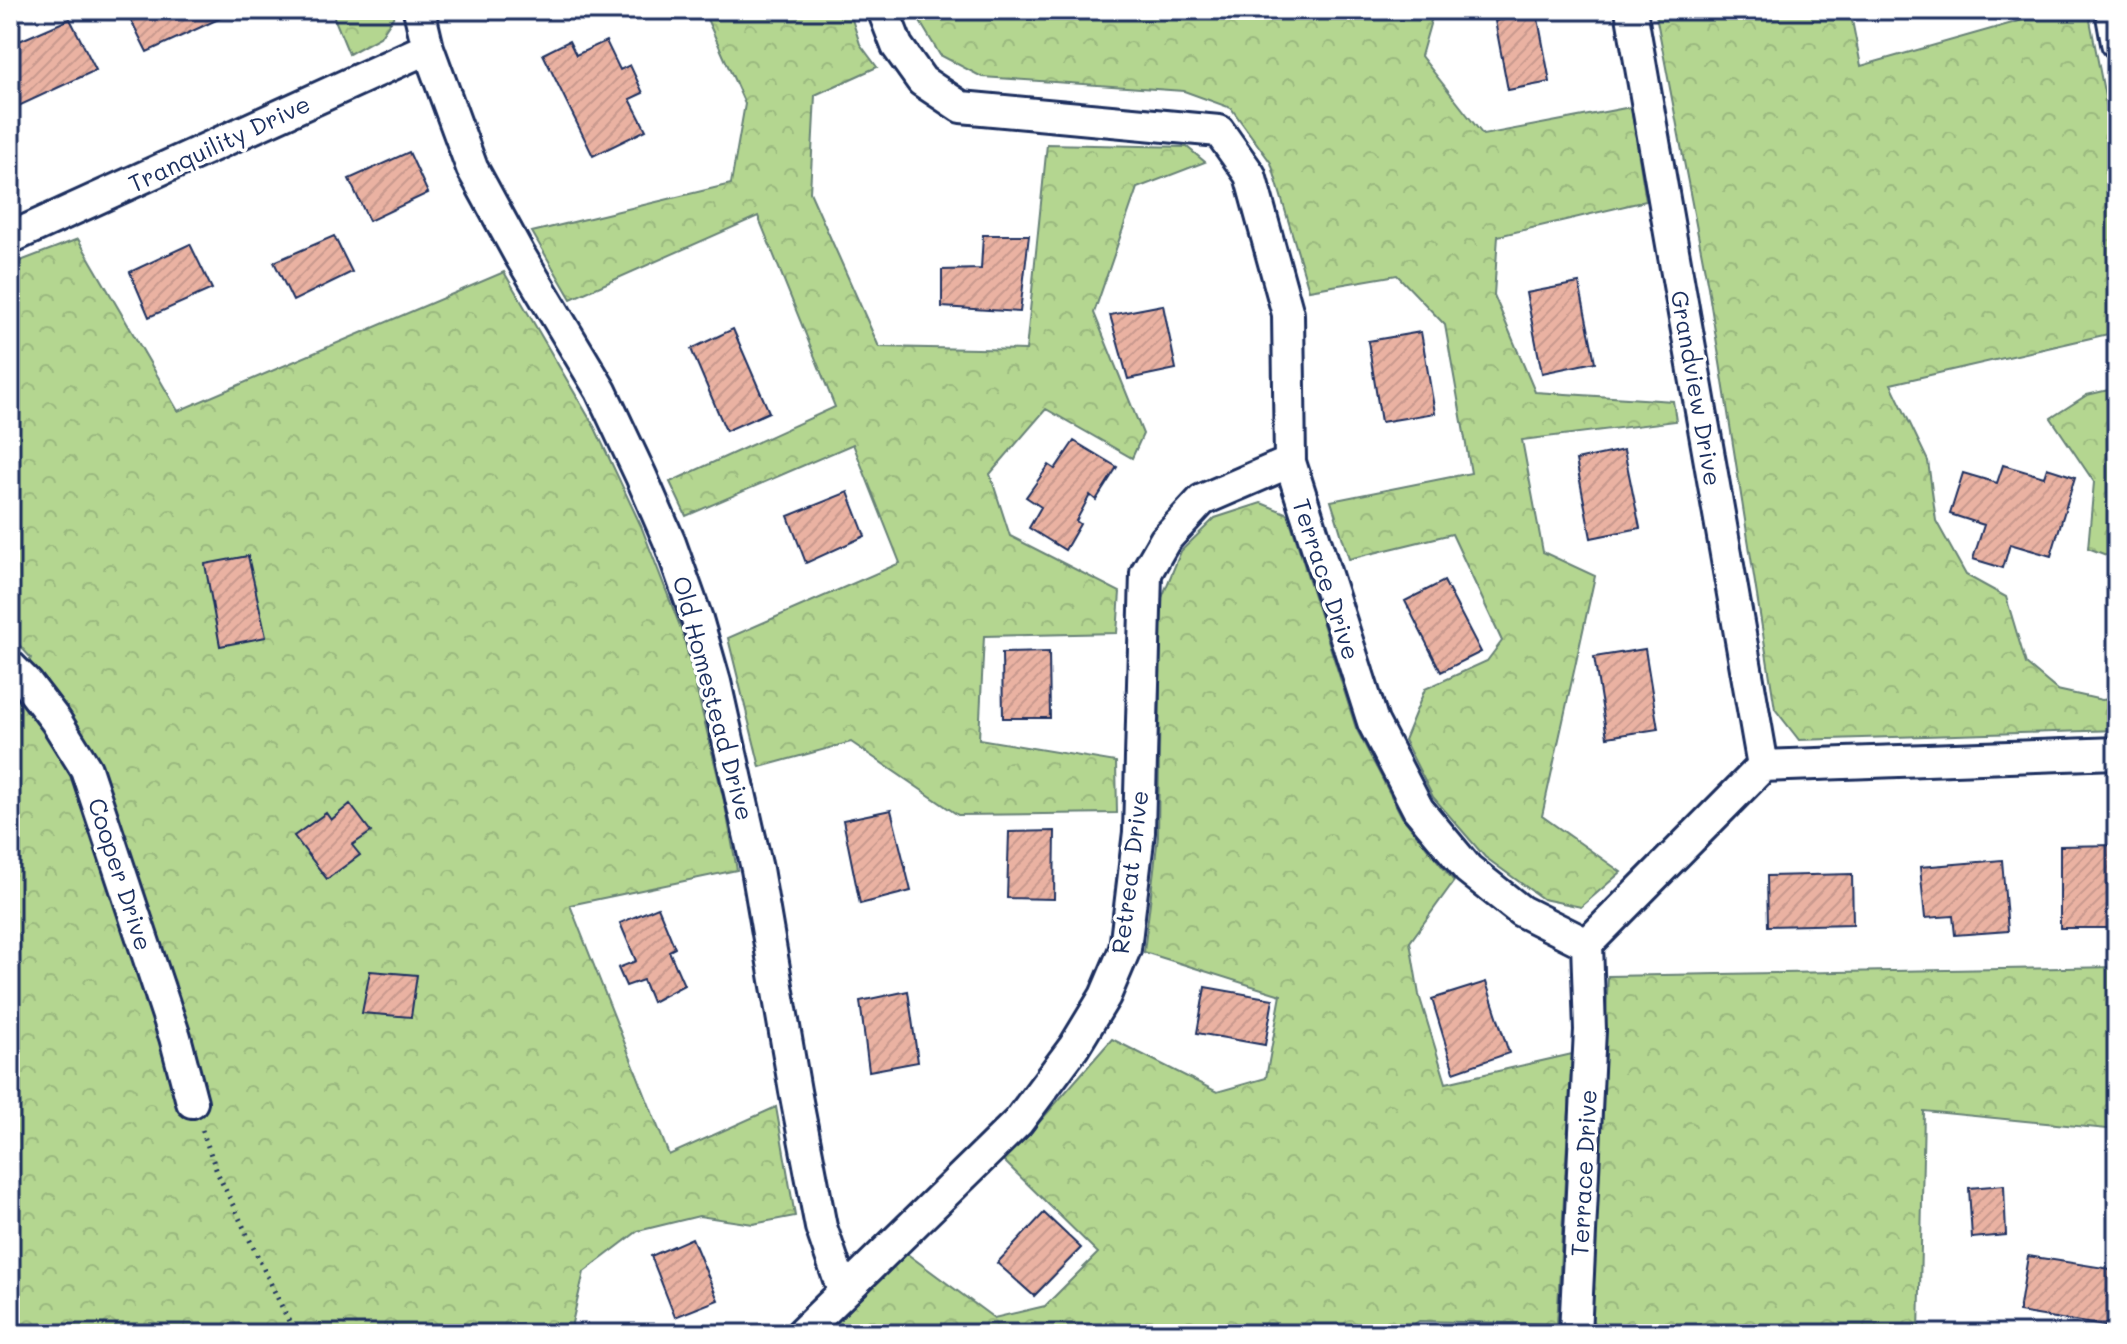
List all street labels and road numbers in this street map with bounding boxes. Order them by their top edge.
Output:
street label: Tranquility Drive [123,87,315,199]
street label: Grandview Drive [1665,288,1729,488]
street label: Terrace Drive [1286,495,1368,663]
street label: Old Homestead Drive [666,572,762,824]
street label: Retreat Drive [1104,789,1154,955]
street label: Cooper Drive [82,794,160,954]
street label: Terrace Drive [1563,1089,1603,1257]

